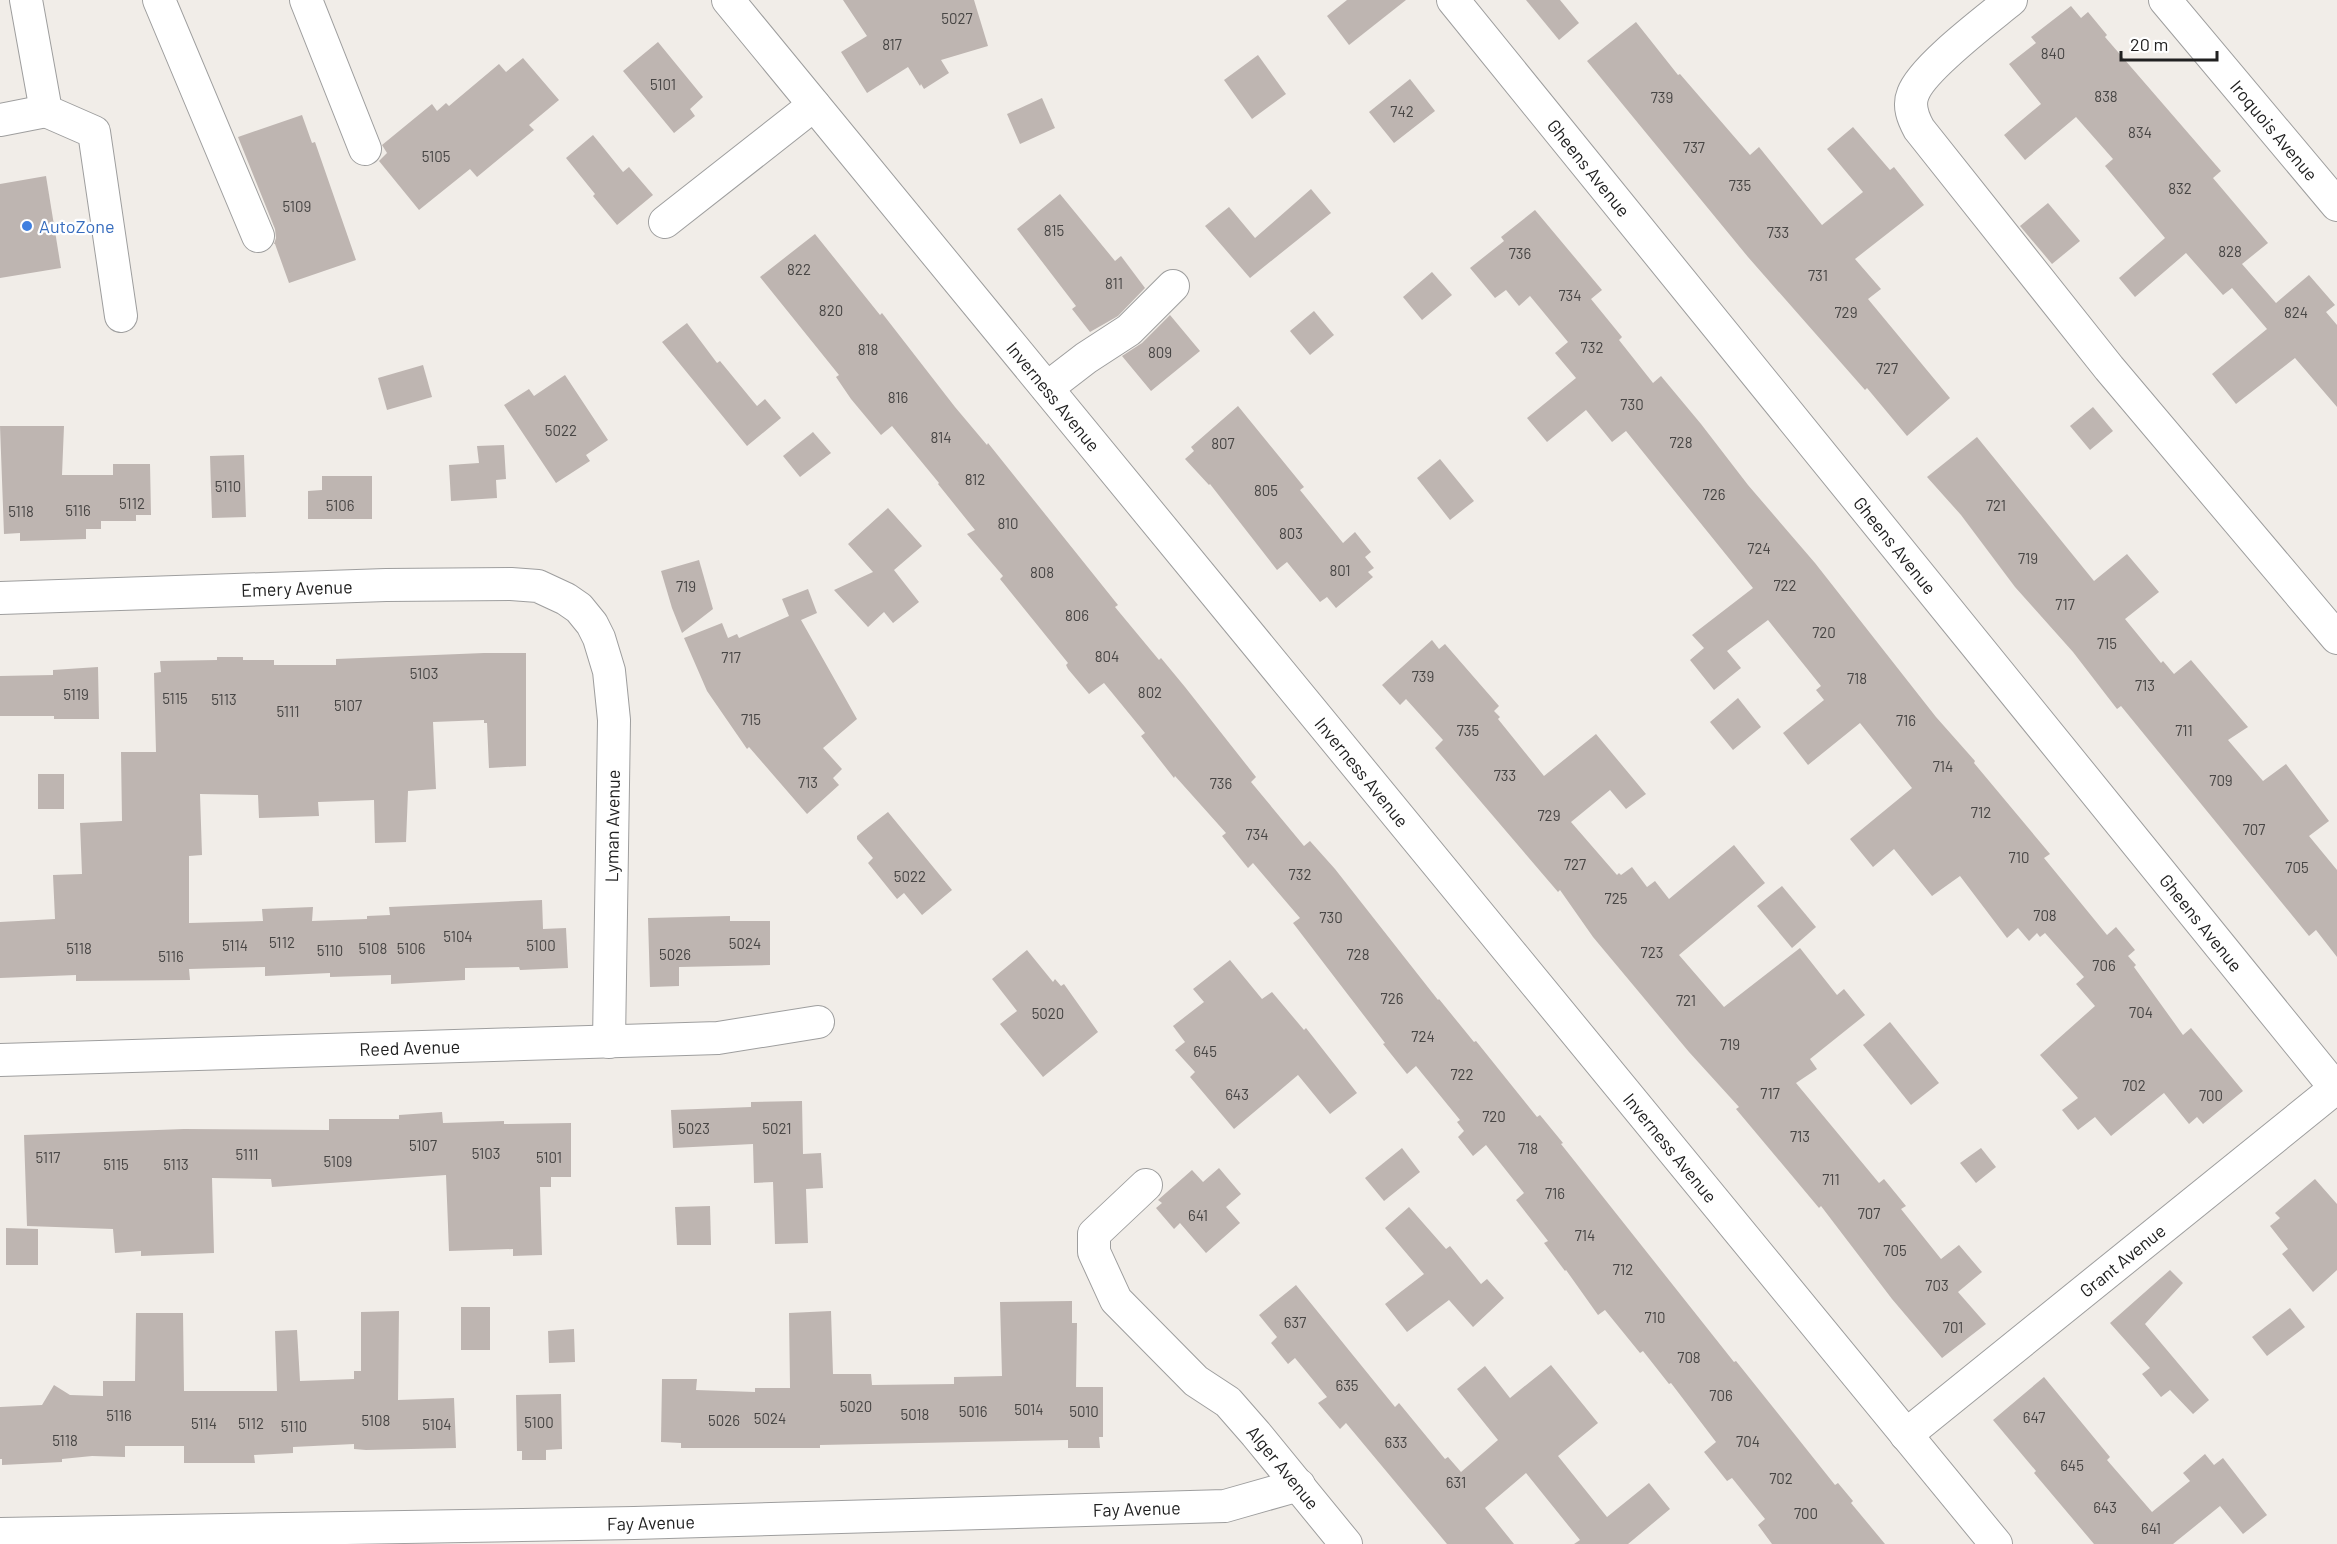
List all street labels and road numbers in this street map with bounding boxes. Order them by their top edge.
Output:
street label: Iroquois Avenue [2226,75,2323,185]
street label: Gheens Avenue [1543,115,1635,221]
street label: Inverness Avenue [1002,337,1105,456]
street label: Gheens Avenue [1849,492,1941,598]
street label: Emery Avenue [241,575,353,601]
street label: Inverness Avenue [1310,713,1414,831]
street label: Lyman Avenue [600,769,624,883]
street label: Gheens Avenue [2155,870,2247,976]
street label: Reed Avenue [359,1035,461,1060]
street label: Inverness Avenue [1619,1088,1722,1207]
street label: Grant Avenue [2075,1219,2170,1302]
street label: Alger Avenue [1243,1421,1324,1514]
street label: Fay Avenue [1092,1496,1181,1521]
street label: Fay Avenue [607,1510,695,1534]

